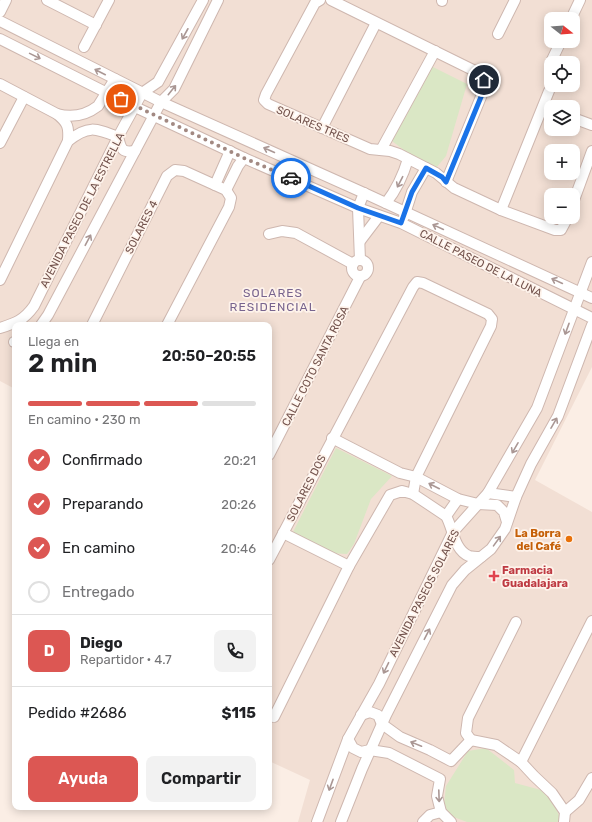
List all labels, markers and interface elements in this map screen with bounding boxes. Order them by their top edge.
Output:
north arrow [544,12,580,48]
map controls [544,12,580,224]
one-way arrow [180,28,188,40]
one-way arrow [29,53,41,60]
button: locate [544,56,580,92]
pin [467,63,501,97]
one-way arrow [95,68,107,75]
icon: home [473,69,495,91]
pin [104,82,138,116]
one-way arrow [167,85,176,96]
icon: bag [110,88,132,110]
button: layers [544,100,580,136]
street label: SOLARES TRES [274,103,351,146]
street label: AVENIDA PASEO DE LA ESTRELLA [38,130,128,290]
button: + [544,144,580,180]
one-way arrow [263,146,275,154]
courier [271,158,311,198]
icon: car [280,167,302,189]
one-way arrow [395,176,403,188]
button: − [544,188,580,224]
street label: SOLARES 4 [122,198,160,256]
one-way arrow [433,223,445,230]
street label: CALLE PASEO DE LA LUNA [417,227,545,300]
one-way arrow [84,234,92,246]
one-way arrow [551,277,563,284]
district label: SOLARES RESIDENCIAL [230,286,316,314]
street label: CALLE COTO SANTA ROSA [279,303,352,428]
one-way arrow [563,323,571,335]
text: Llega en [28,334,79,349]
text: 20:50–20:55 [162,347,256,365]
text: 2 min [28,348,97,379]
text: En camino · 230 m [28,412,140,427]
one-way arrow [550,418,558,430]
one-way arrow [510,441,518,453]
icon: check [28,449,50,471]
text: Confirmado [62,451,143,469]
text: 20:21 [224,453,256,468]
street label: SOLARES DOS [284,453,329,524]
one-way arrow [428,482,440,489]
icon: check [28,493,50,515]
text: Preparando [62,495,143,513]
text: 20:26 [221,497,256,512]
street label: AVENIDA PASEOS SOLARES [387,527,462,659]
place label: La Borra del Café [515,527,561,553]
marker: La Borra del Café [564,534,574,544]
one-way arrow [493,536,501,547]
icon: check [28,537,50,559]
text: En camino [62,539,135,557]
text: 20:46 [221,541,256,556]
place label: Farmacia Guadalajara [502,564,568,590]
marker: Farmacia Guadalajara [489,571,499,581]
text: Entregado [62,583,135,601]
one-way arrow [424,628,431,640]
button: phone [214,630,256,672]
text: Diego [80,634,123,652]
text: D [44,642,54,660]
text: Repartidor · 4.7 [80,652,172,667]
one-way arrow [382,662,390,674]
text: Pedido #2686 [28,704,127,722]
text: $115 [221,704,256,722]
one-way arrow [411,740,423,747]
button: Ayuda [28,756,138,802]
button: Compartir [146,756,256,802]
one-way arrow [326,779,334,791]
one-way arrow [435,789,442,802]

